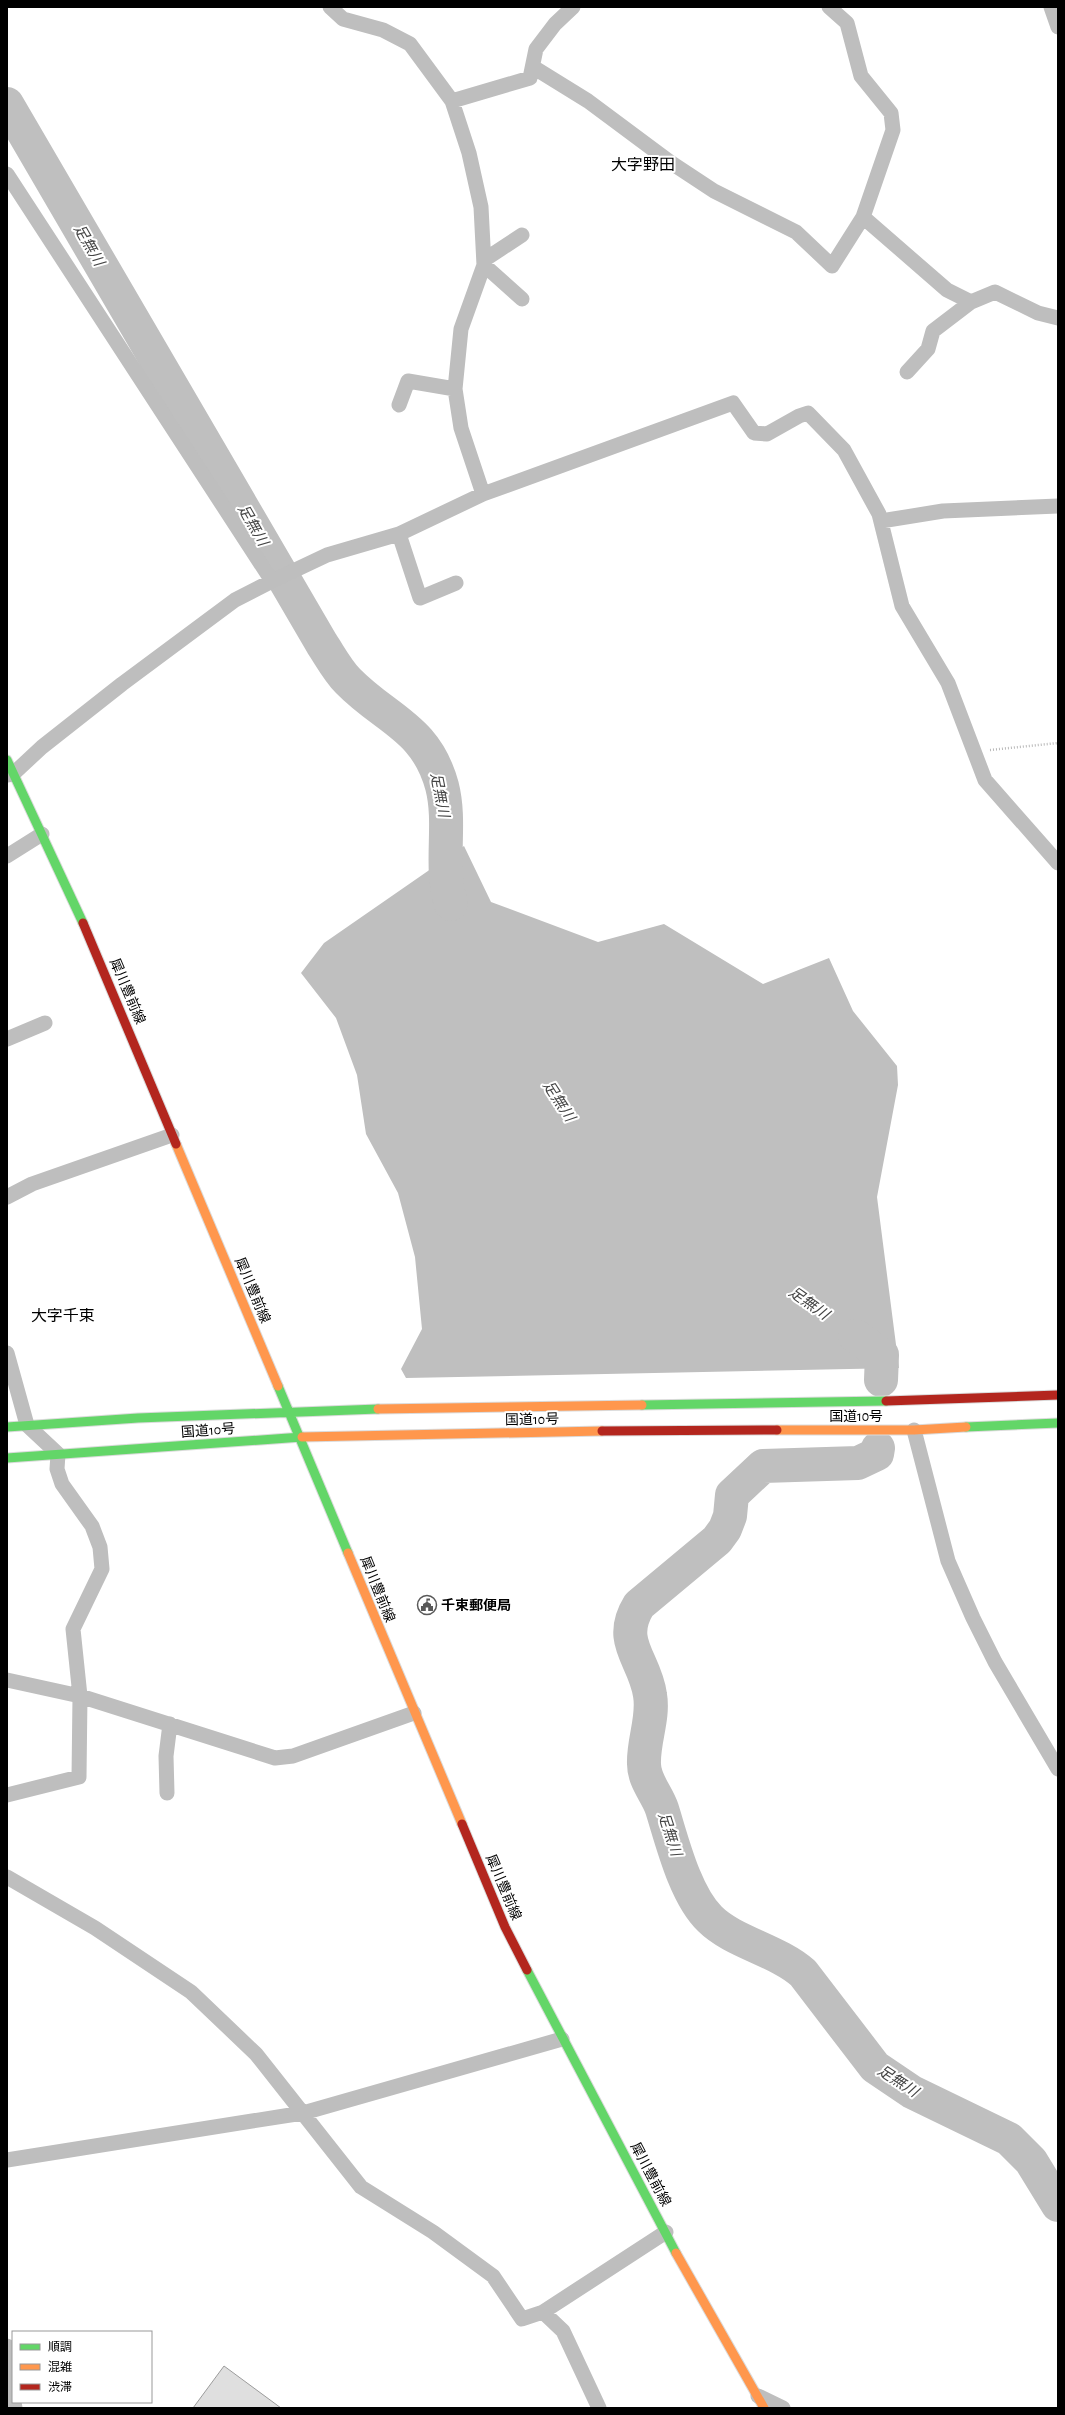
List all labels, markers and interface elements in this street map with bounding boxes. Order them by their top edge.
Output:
district label: 大字野田 [611,156,675,173]
water label: 足無川 [71,222,108,270]
water label: 足無川 [235,502,272,550]
water label: 足無川 [428,771,453,821]
street label: 犀川豊前線 [107,956,149,1026]
water label: 足無川 [540,1078,579,1126]
street label: 犀川豊前線 [232,1255,274,1325]
water label: 足無川 [786,1284,834,1324]
district label: 大字千束 [31,1307,95,1324]
street label: 国道10号 [829,1409,883,1424]
street label: 国道10号 [505,1412,559,1427]
street label: 国道10号 [180,1421,236,1440]
street label: 犀川豊前線 [357,1554,399,1624]
public building icon: 千束郵便局 [416,1594,438,1616]
place label: 千束郵便局 [441,1598,511,1613]
water label: 足無川 [655,1810,685,1860]
street label: 犀川豊前線 [483,1852,525,1922]
water label: 足無川 [875,2062,923,2101]
street label: 犀川豊前線 [628,2139,674,2209]
legend [12,2331,152,2403]
text: 順調 [48,2341,72,2353]
text: 混雑 [48,2360,72,2373]
text: 渋滞 [48,2381,72,2393]

